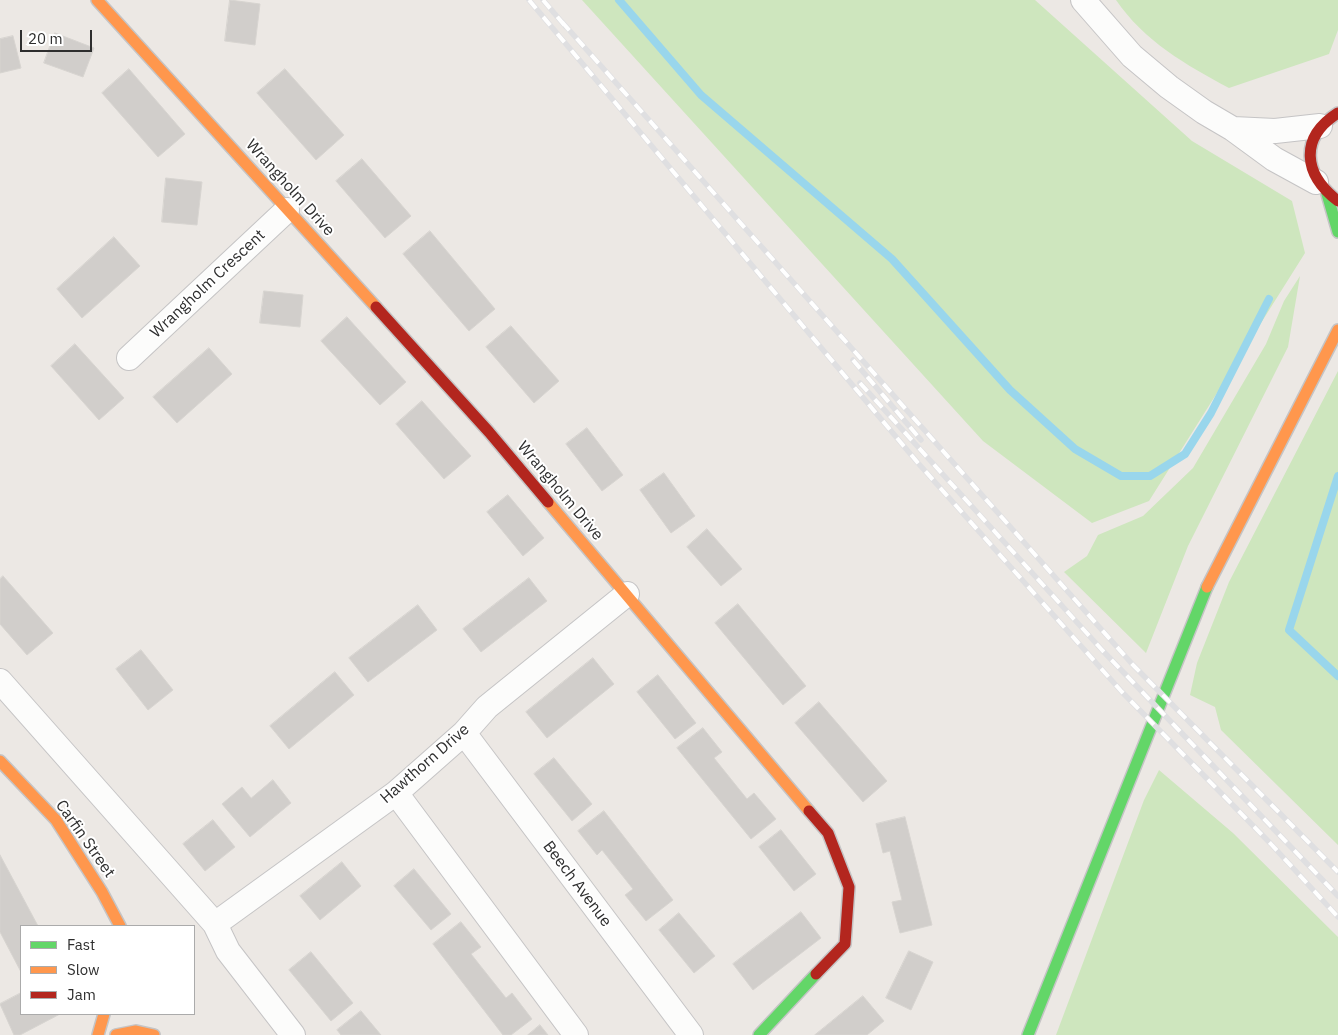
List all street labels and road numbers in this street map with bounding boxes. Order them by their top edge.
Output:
street label: Wrangholm Drive [242,136,338,240]
street label: Wrangholm Crescent [147,226,269,342]
street label: Wrangholm Drive [513,438,607,544]
street label: Hawthorn Drive [377,720,473,808]
street label: Carfin Street [51,797,119,881]
street label: Beech Avenue [539,837,615,931]

